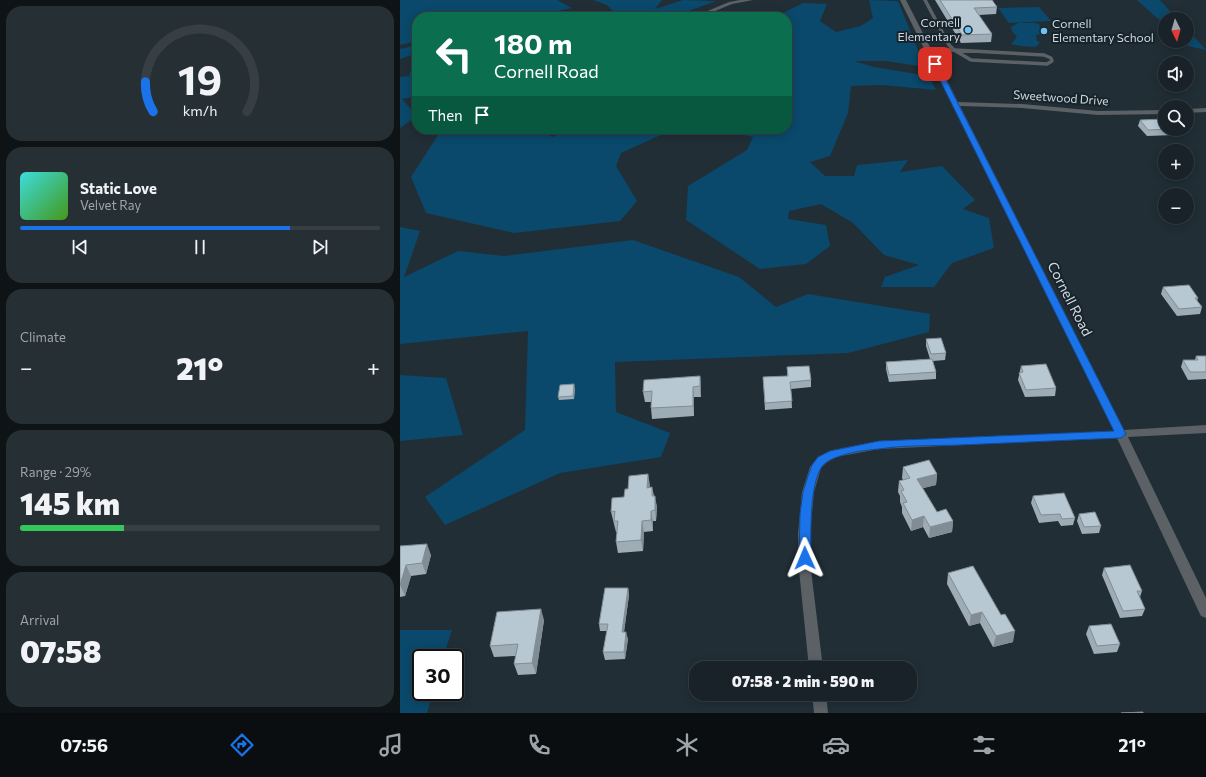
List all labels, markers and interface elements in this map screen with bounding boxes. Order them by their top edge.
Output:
north arrow [1158,12,1194,48]
map controls [1158,12,1194,224]
place label: Cornell Elementary [898,15,960,43]
place label: Cornell Elementary School [1052,16,1154,44]
marker: Cornell Elementary [963,25,973,35]
text: 180 m [494,26,572,60]
marker: Cornell Elementary School [1039,26,1049,36]
icon: left [428,28,480,80]
pin [918,47,952,81]
text: 19 [178,53,222,104]
icon: arrive [924,53,946,75]
button: sound [1158,56,1194,92]
text: Cornell Road [494,60,599,82]
street label: Sweetwood Drive [1013,87,1109,107]
text: km/h [183,100,217,118]
button: search [1158,100,1194,136]
icon: arrive [471,104,493,126]
text: Then [428,106,463,124]
button: + [1158,144,1194,180]
text: Static Love [80,179,157,197]
button: − [1158,188,1194,224]
text: Velvet Ray [80,197,141,213]
icon: previous [69,236,91,258]
icon: pause [189,236,211,258]
icon: next [309,236,331,258]
street label: Cornell Road [1044,259,1097,339]
text: Climate [20,329,66,345]
text: 21° [176,349,223,386]
text: − [20,354,33,381]
text: + [367,354,380,381]
text: Range · 29% [20,464,91,480]
text: 145 km [20,484,120,521]
position arrow [784,537,826,579]
text: Arrival [20,612,59,628]
text: 07:58 [20,632,101,669]
speed limit sign: 30 [412,649,464,701]
text: 07:58 · 2 min · 590 m [732,672,874,690]
icon: directions [228,731,256,759]
icon: music [377,731,405,759]
icon: phone [525,731,553,759]
icon: climate [673,731,701,759]
icon: car [822,731,850,759]
icon: filters [970,731,998,759]
text: 07:56 [60,734,108,756]
text: 21° [1118,734,1146,756]

